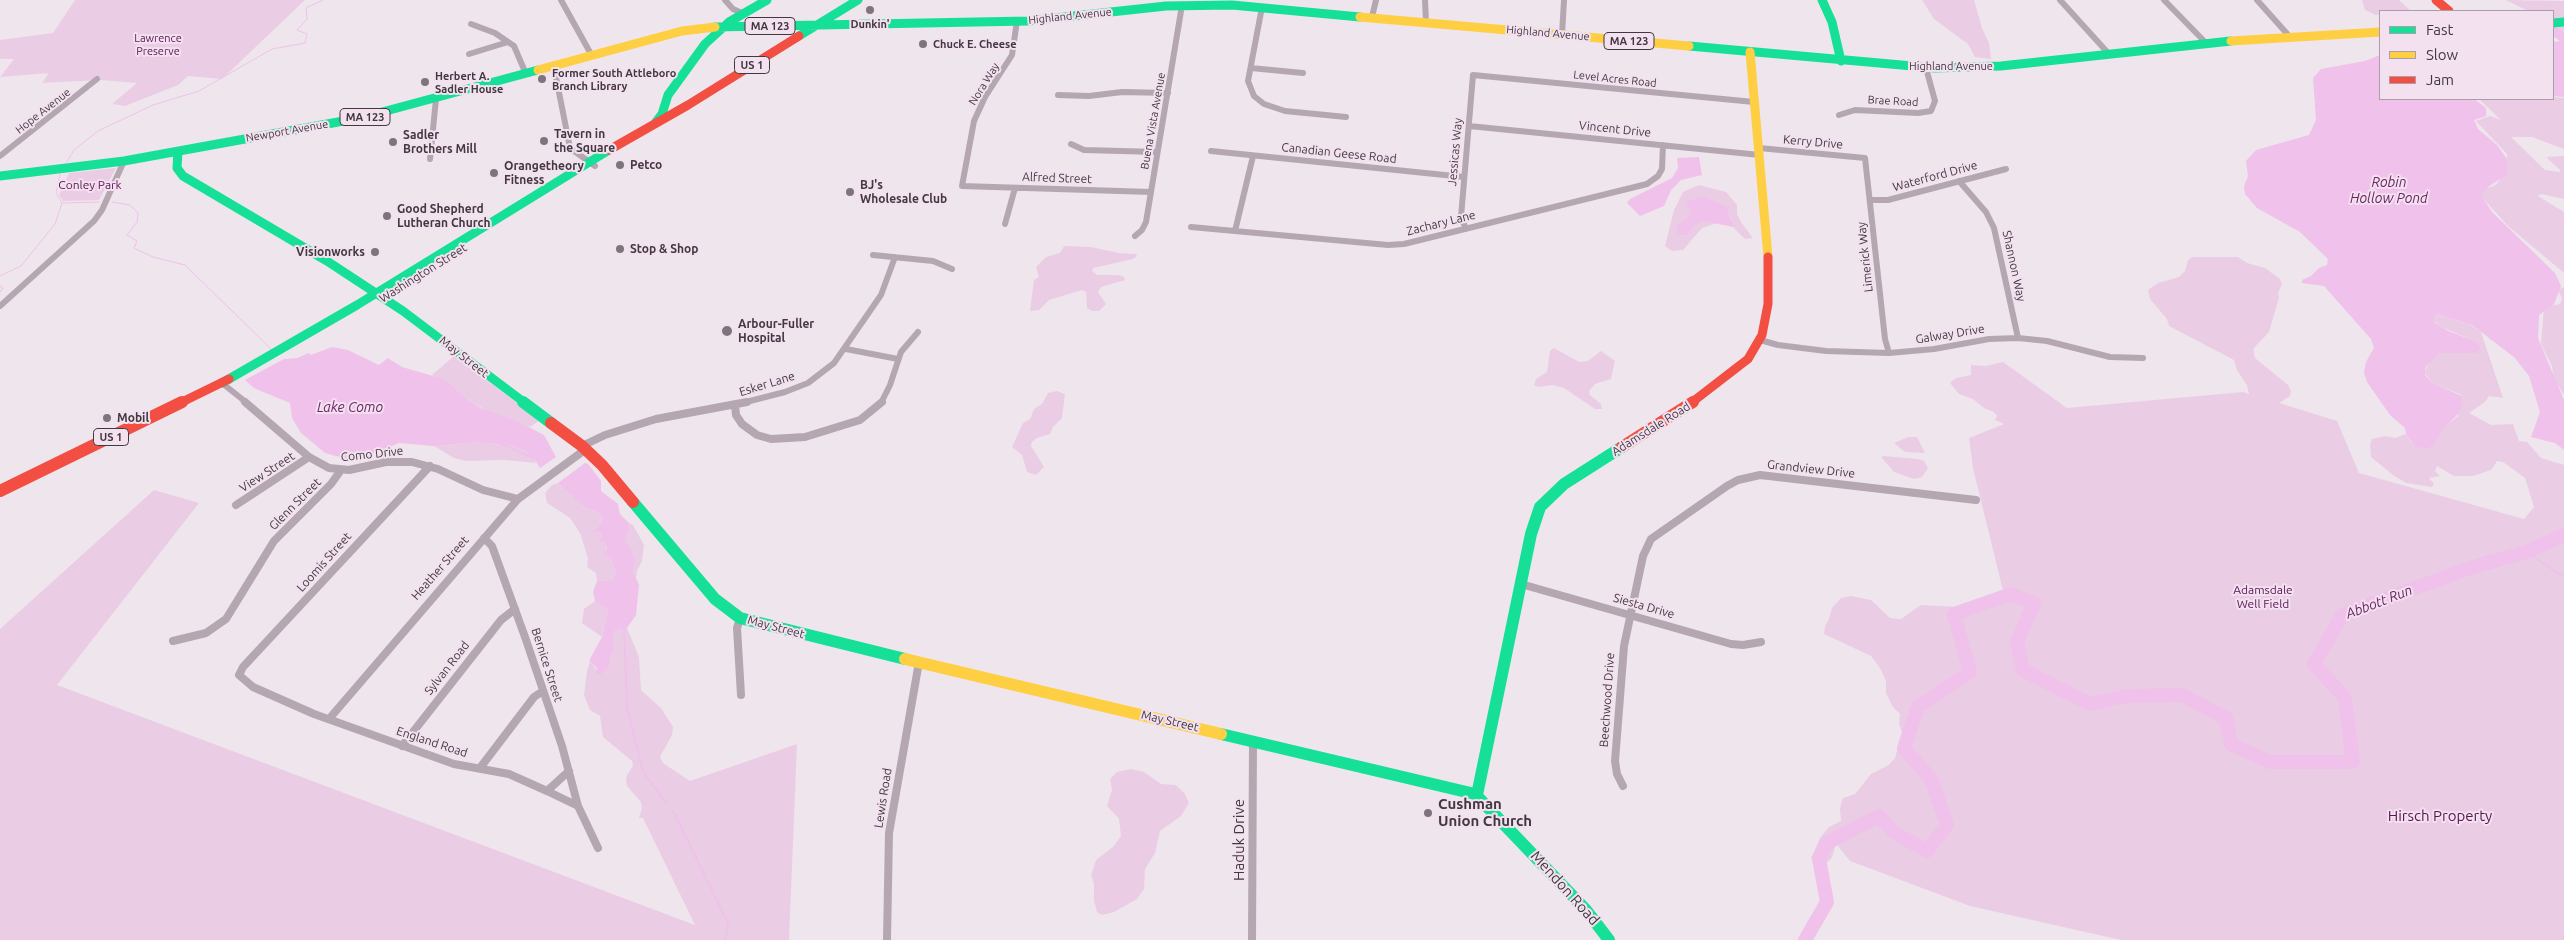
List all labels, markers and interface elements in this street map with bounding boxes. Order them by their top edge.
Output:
marker: Dunkin' [864,4,876,16]
street label: Highland Avenue [1028,5,1112,27]
legend [2379,10,2554,100]
place label: Dunkin' [850,17,890,31]
road number: MA 123 [745,18,795,34]
text: Fast [2426,21,2453,38]
street label: Highland Avenue [1506,23,1590,43]
park label: Lawrence Preserve [134,31,182,57]
road number: MA 123 [1604,32,1654,49]
place label: Chuck E. Cheese [933,37,1017,51]
marker: Chuck E. Cheese [917,38,929,50]
text: Slow [2426,46,2458,63]
road number: US 1 [734,56,770,74]
street label: Highland Avenue [1909,59,1993,73]
street label: Nora Way [966,60,1002,108]
place label: Former South Attleboro Branch Library [552,66,676,92]
street label: Level Acres Road [1573,68,1657,90]
place label: Herbert A. Sadler House [435,69,503,95]
text: Jam [2426,71,2454,88]
street label: Buena Vista Avenue [1138,72,1168,170]
marker: Former South Attleboro Branch Library [536,73,548,85]
marker: Herbert A. Sadler House [419,76,431,88]
street label: Hope Avenue [13,85,73,137]
street label: Brae Road [1867,93,1919,109]
road number: MA 123 [340,108,390,125]
street label: Newport Avenue [245,117,329,145]
street label: Jessicas Way [1445,117,1465,187]
street label: Vincent Drive [1578,118,1652,140]
place label: Tavern in the Square [554,127,615,155]
place label: Sadler Brothers Mill [403,128,477,156]
street label: Kerry Drive [1782,132,1844,152]
marker: Tavern in the Square [538,135,550,147]
marker: Sadler Brothers Mill [387,136,399,148]
street label: Canadian Geese Road [1281,140,1397,166]
place label: Petco [630,158,662,172]
street label: Waterford Drive [1891,158,1979,194]
place label: Orangetheory Fitness [504,159,584,187]
marker: Petco [614,159,626,171]
marker: Orangetheory Fitness [488,167,500,179]
street label: Alfred Street [1022,170,1092,186]
water label: Robin Hollow Pond [2350,174,2428,206]
park label: Conley Park [58,178,122,192]
place label: BJ's Wholesale Club [860,178,947,206]
marker: BJ's Wholesale Club [844,186,856,198]
place label: Good Shepherd Lutheran Church [397,202,490,230]
street label: Zachary Lane [1405,207,1477,239]
marker: Good Shepherd Lutheran Church [381,210,393,222]
street label: Limerick Way [1854,221,1876,293]
street label: Shannon Way [1999,229,2029,303]
street label: Washington Street [377,240,469,306]
place label: Stop & Shop [630,242,698,256]
marker: Stop & Shop [614,243,626,255]
place label: Visionworks [296,245,365,259]
marker: Visionworks [369,246,381,258]
place label: Arbour-Fuller Hospital [738,317,814,345]
street label: Galway Drive [1914,321,1986,347]
marker: Arbour-Fuller Hospital [720,324,734,338]
street label: May Street [436,333,492,381]
street label: Esker Lane [737,369,797,399]
water label: Lake Como [317,399,383,415]
street label: Adamsdale Road [1609,399,1693,459]
place label: Mobil [117,411,149,425]
marker: Mobil [101,412,113,424]
road number: US 1 [94,428,128,446]
street label: Como Drive [340,444,404,464]
street label: View Street [237,449,297,495]
street label: Grandview Drive [1766,457,1856,481]
street label: Glenn Street [266,475,324,533]
street label: Loomis Street [294,529,354,595]
street label: Heather Street [408,533,472,603]
water label: Abbott Run [2343,582,2415,622]
park label: Adamsdale Well Field [2233,583,2293,611]
street label: Siesta Drive [1612,590,1676,622]
street label: May Street [746,612,806,642]
street label: Bernice Street [528,626,566,704]
street label: Sylvan Road [422,638,472,698]
street label: Beechwood Drive [1597,652,1617,748]
street label: May Street [1140,707,1200,735]
street label: England Road [395,724,469,760]
street label: Lewis Road [871,767,895,829]
place label: Cushman Union Church [1438,795,1532,830]
street label: Haduk Drive [1230,799,1248,881]
marker: Cushman Union Church [1422,807,1434,819]
park label: Hirsch Property [2388,807,2492,825]
street label: Mendon Road [1527,847,1603,929]

